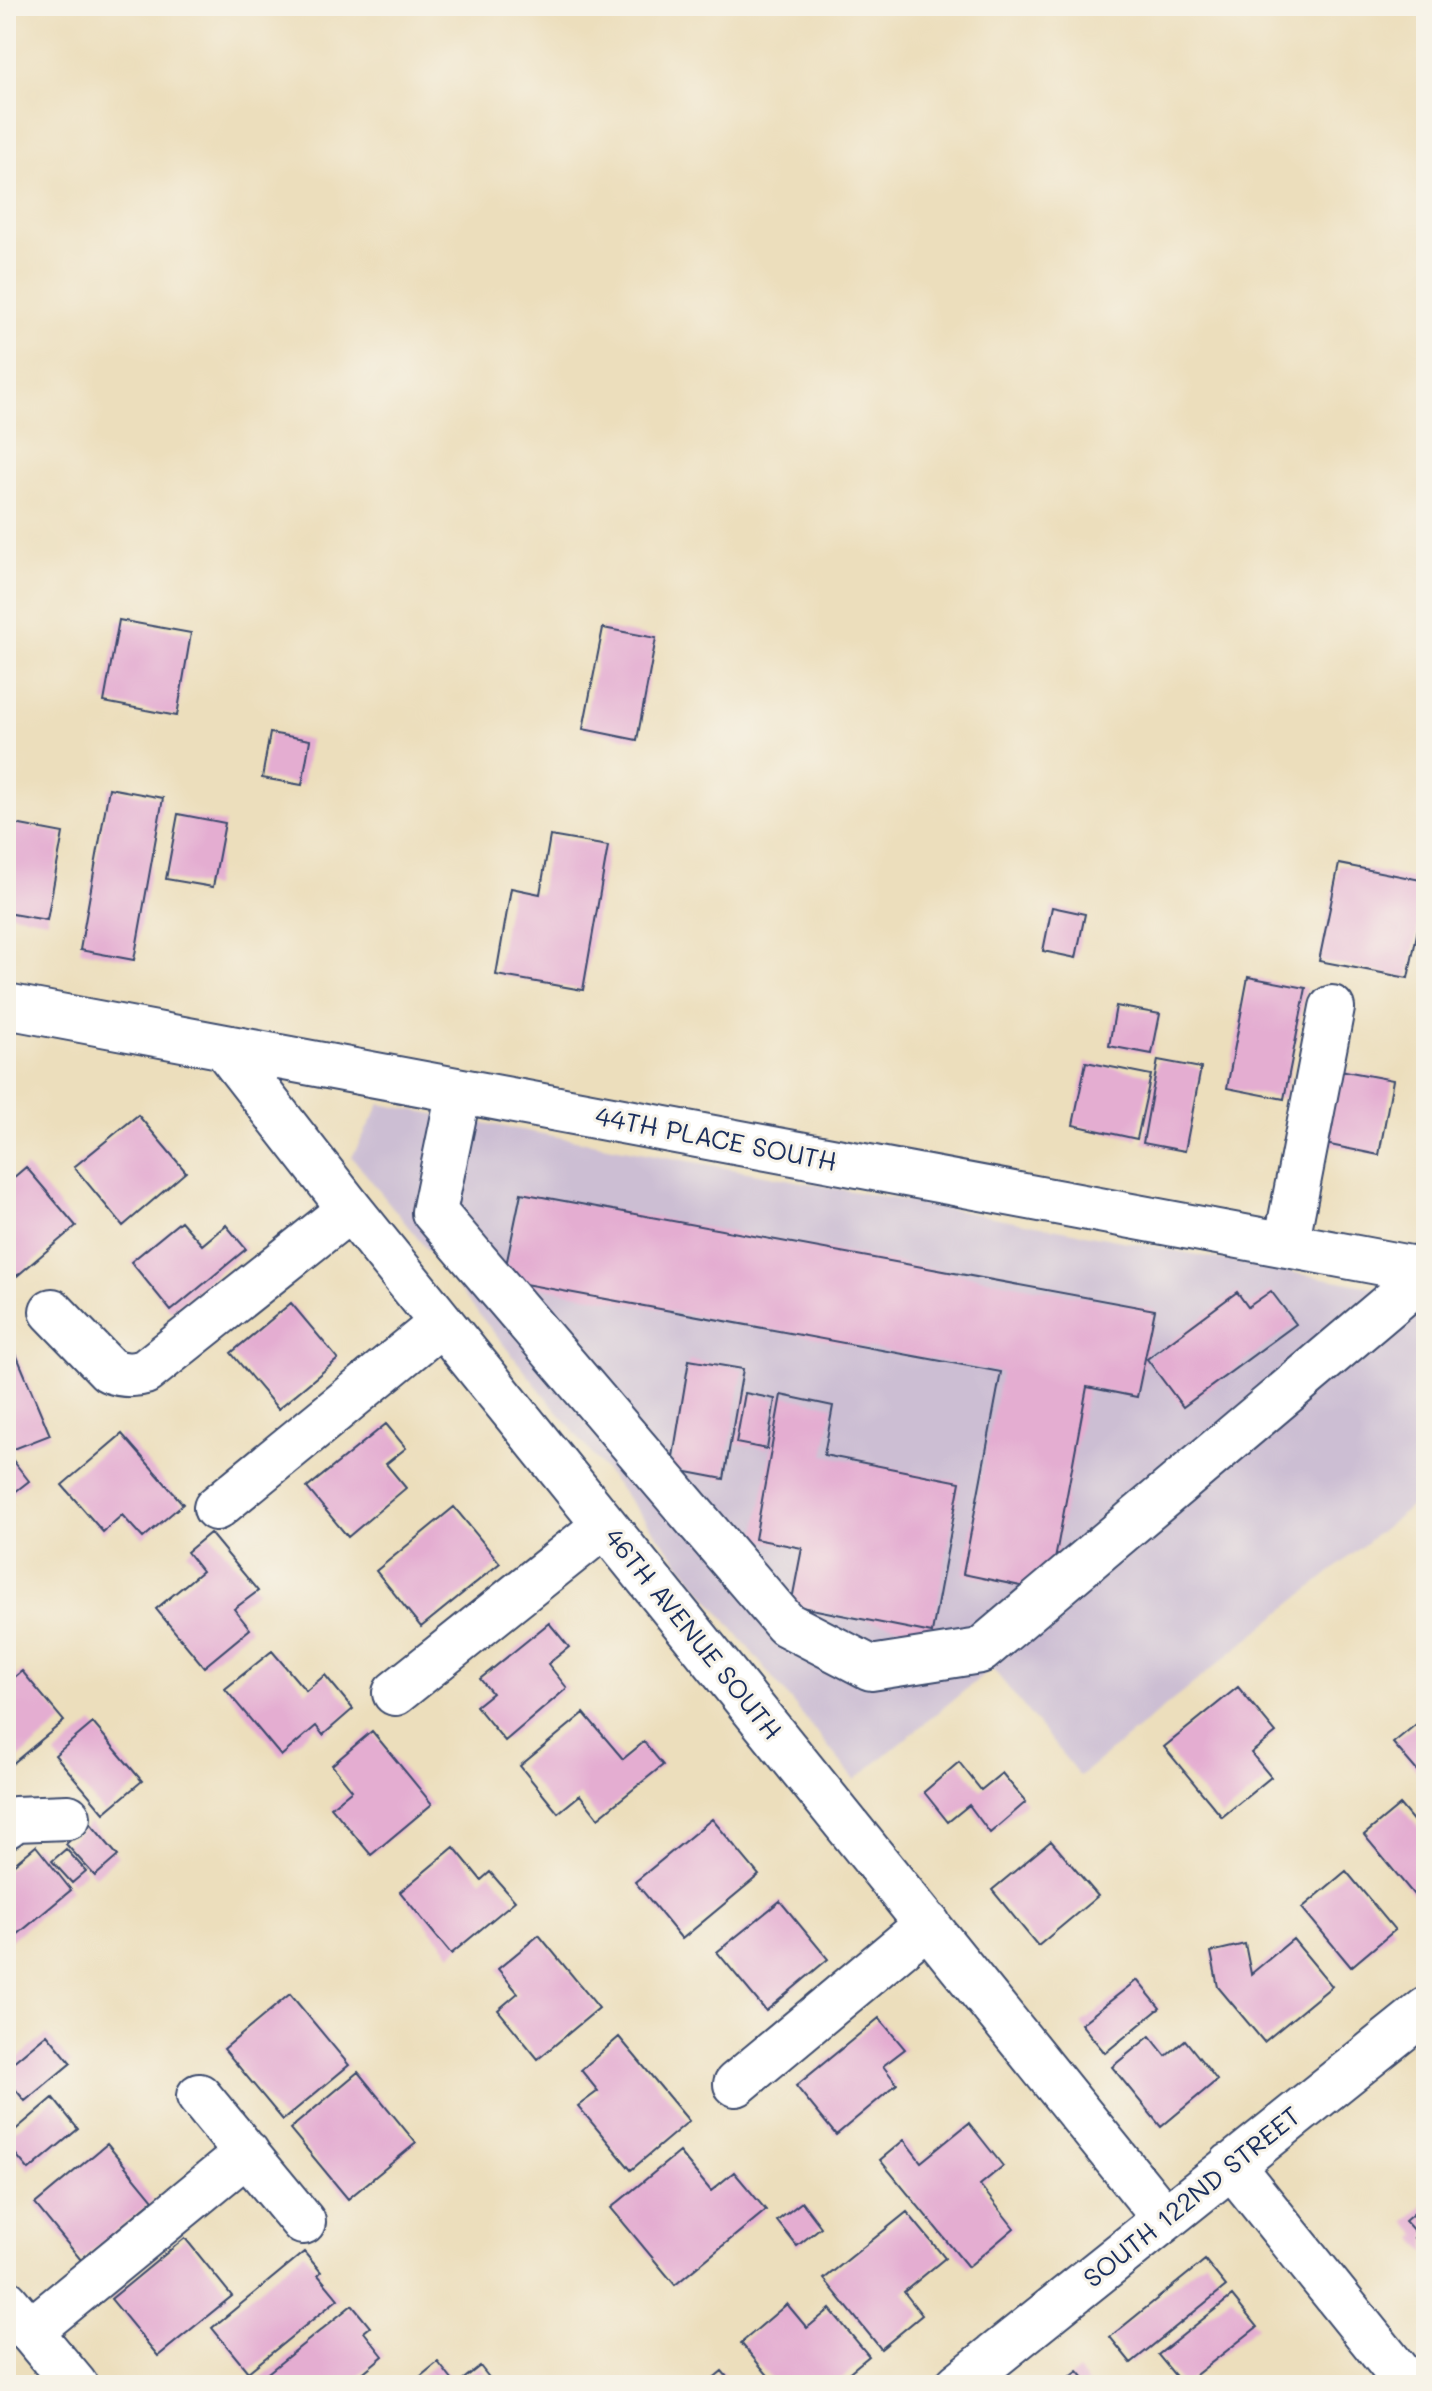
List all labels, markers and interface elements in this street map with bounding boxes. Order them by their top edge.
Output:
street label: 44TH PLACE SOUTH [593,1098,840,1178]
street label: 46TH AVENUE SOUTH [598,1520,790,1746]
street label: SOUTH 122ND STREET [1076,2098,1307,2294]

